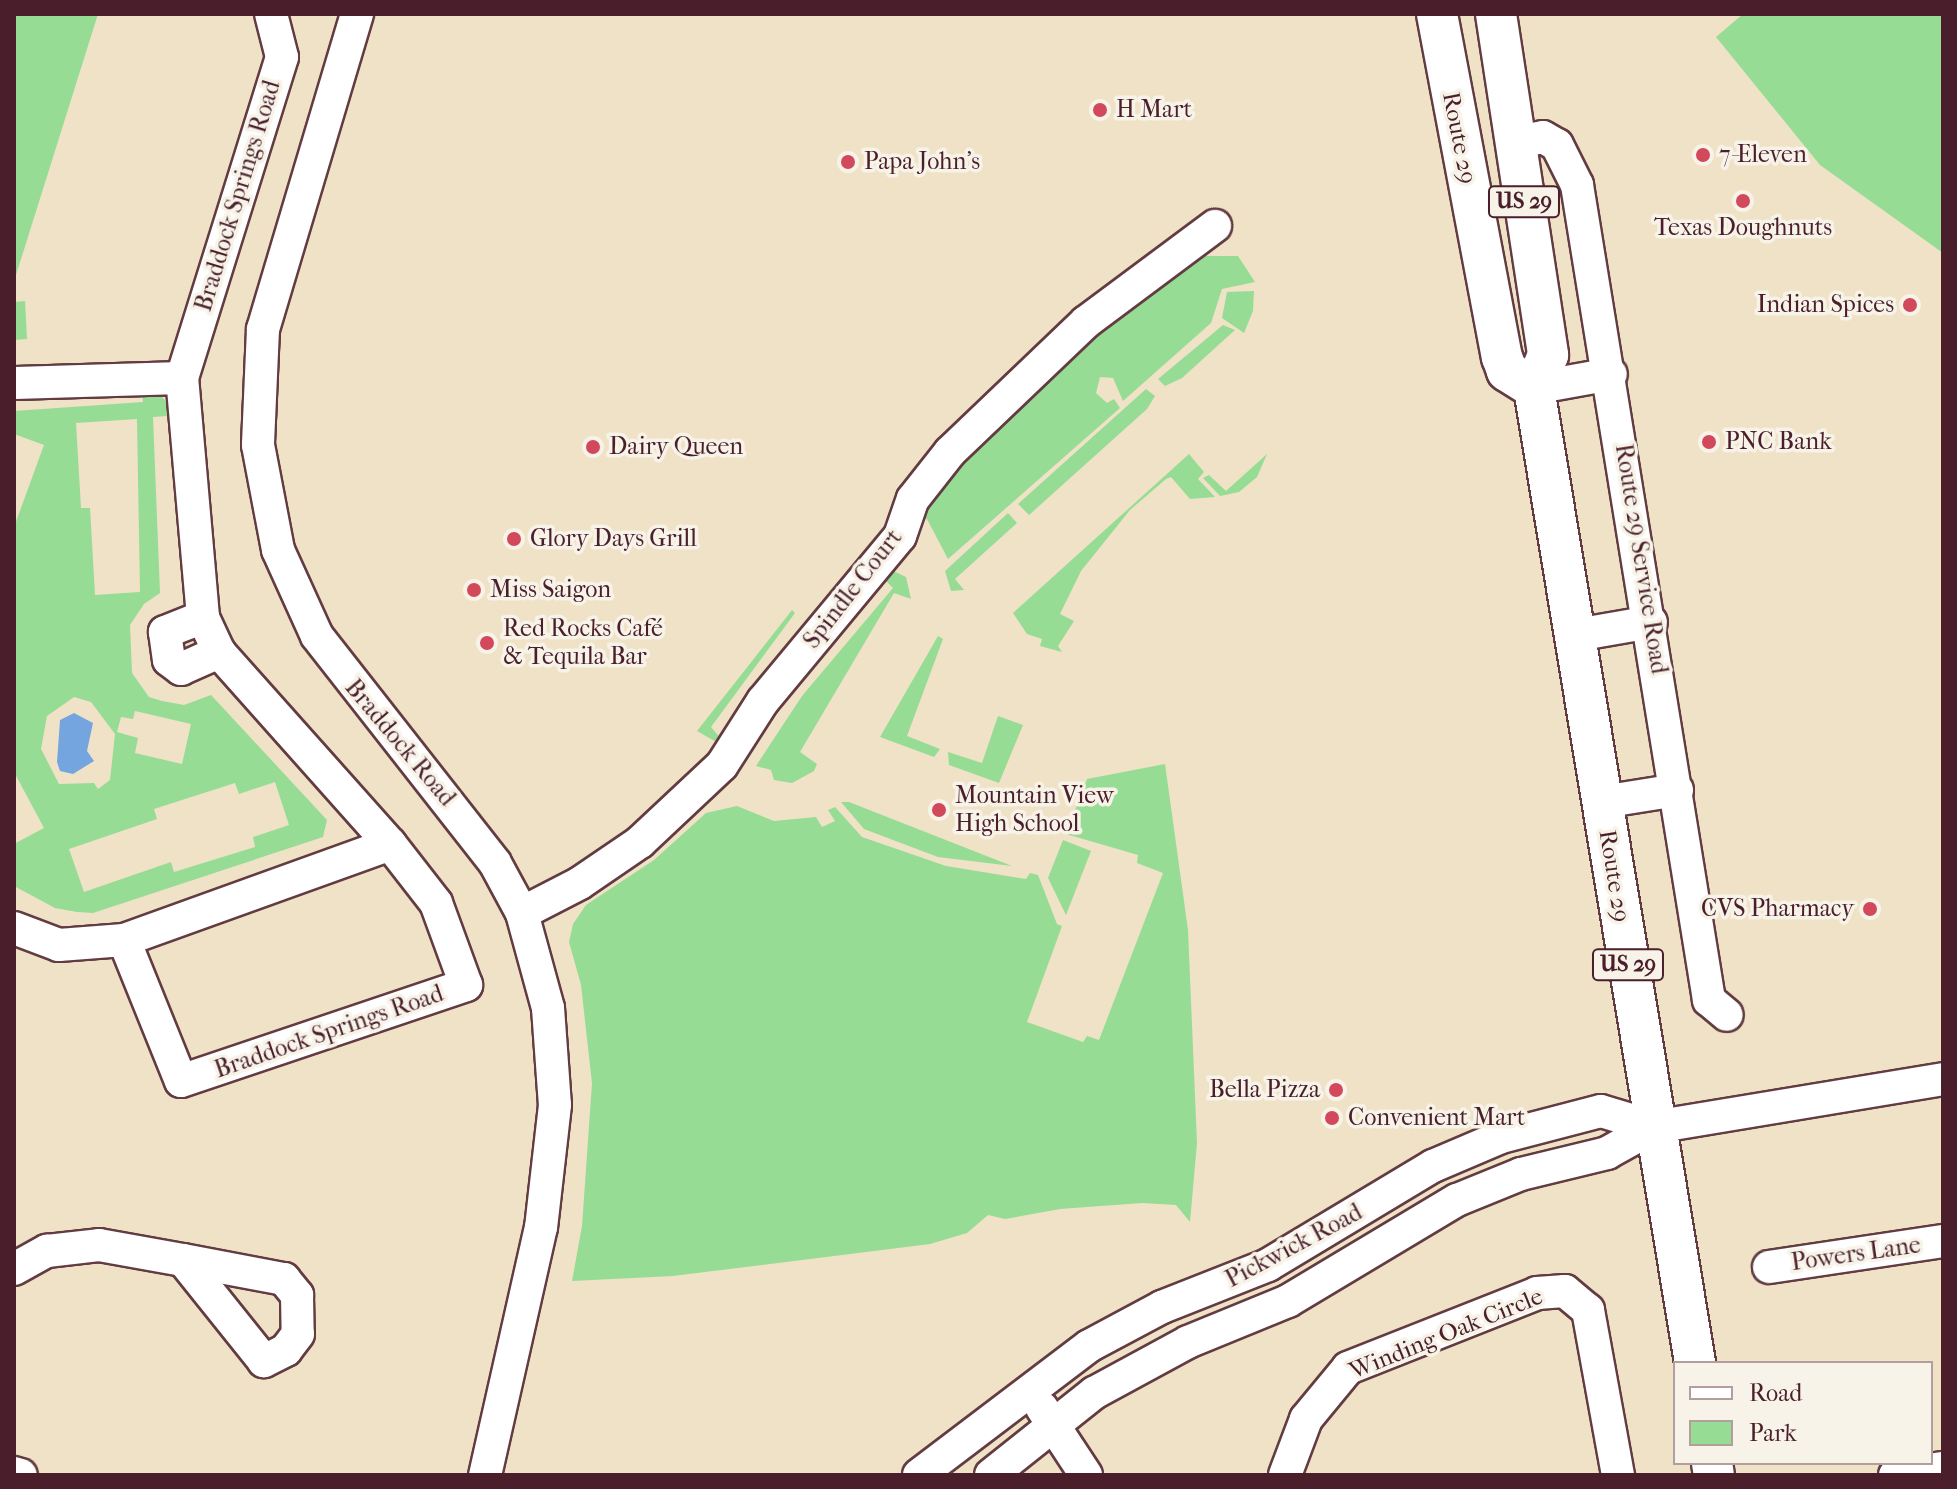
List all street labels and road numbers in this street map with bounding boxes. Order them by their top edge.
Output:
street label: Braddock Springs Road [189,77,287,315]
street label: Route 29 [1436,90,1482,186]
road number: US 29 [1486,184,1562,220]
street label: Route 29 Service Road [1609,442,1673,676]
street label: Spindle Court [798,524,908,654]
street label: Braddock Road [339,674,461,812]
street label: Route 29 [1592,828,1636,924]
road number: US 29 [1590,947,1666,983]
street label: Braddock Springs Road [211,979,447,1085]
street label: Pickwick Road [1221,1198,1367,1294]
street label: Powers Lane [1789,1231,1923,1277]
street label: Winding Oak Circle [1345,1282,1547,1386]

